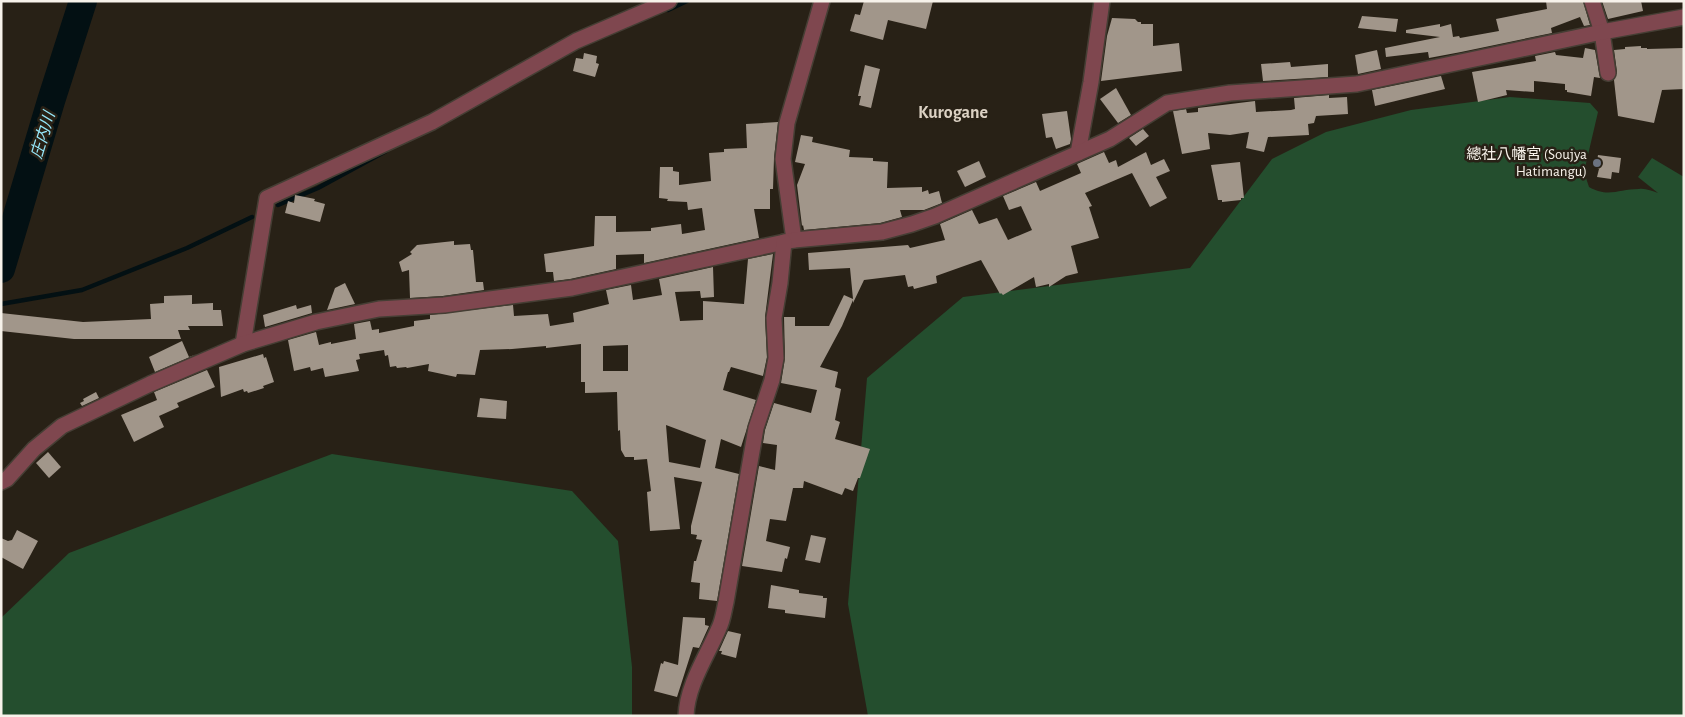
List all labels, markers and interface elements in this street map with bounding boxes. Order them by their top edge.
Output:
district label: Kurogane [918,104,988,122]
water label: 庄内川 [27,108,58,161]
place label: 總社八幡宮 (Soujya Hatimangu) [1466,146,1587,179]
marker: 總社八幡宮 (Soujya Hatimangu) [1591,157,1603,169]

